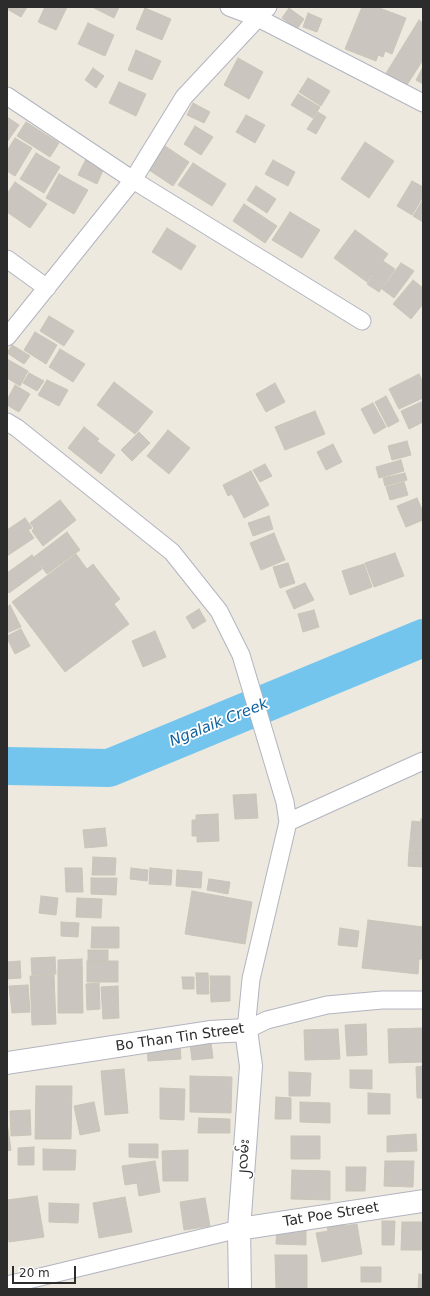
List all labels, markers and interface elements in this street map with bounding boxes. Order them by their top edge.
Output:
water label: Ngalaik Creek [167,695,271,751]
street label: Bo Than Tin Street [115,1021,245,1055]
street label: ၂လမ်း [234,1139,254,1179]
street label: Tat Poe Street [282,1199,380,1231]
scale bar [14,1258,78,1284]
text: 20 m [19,1266,50,1280]

